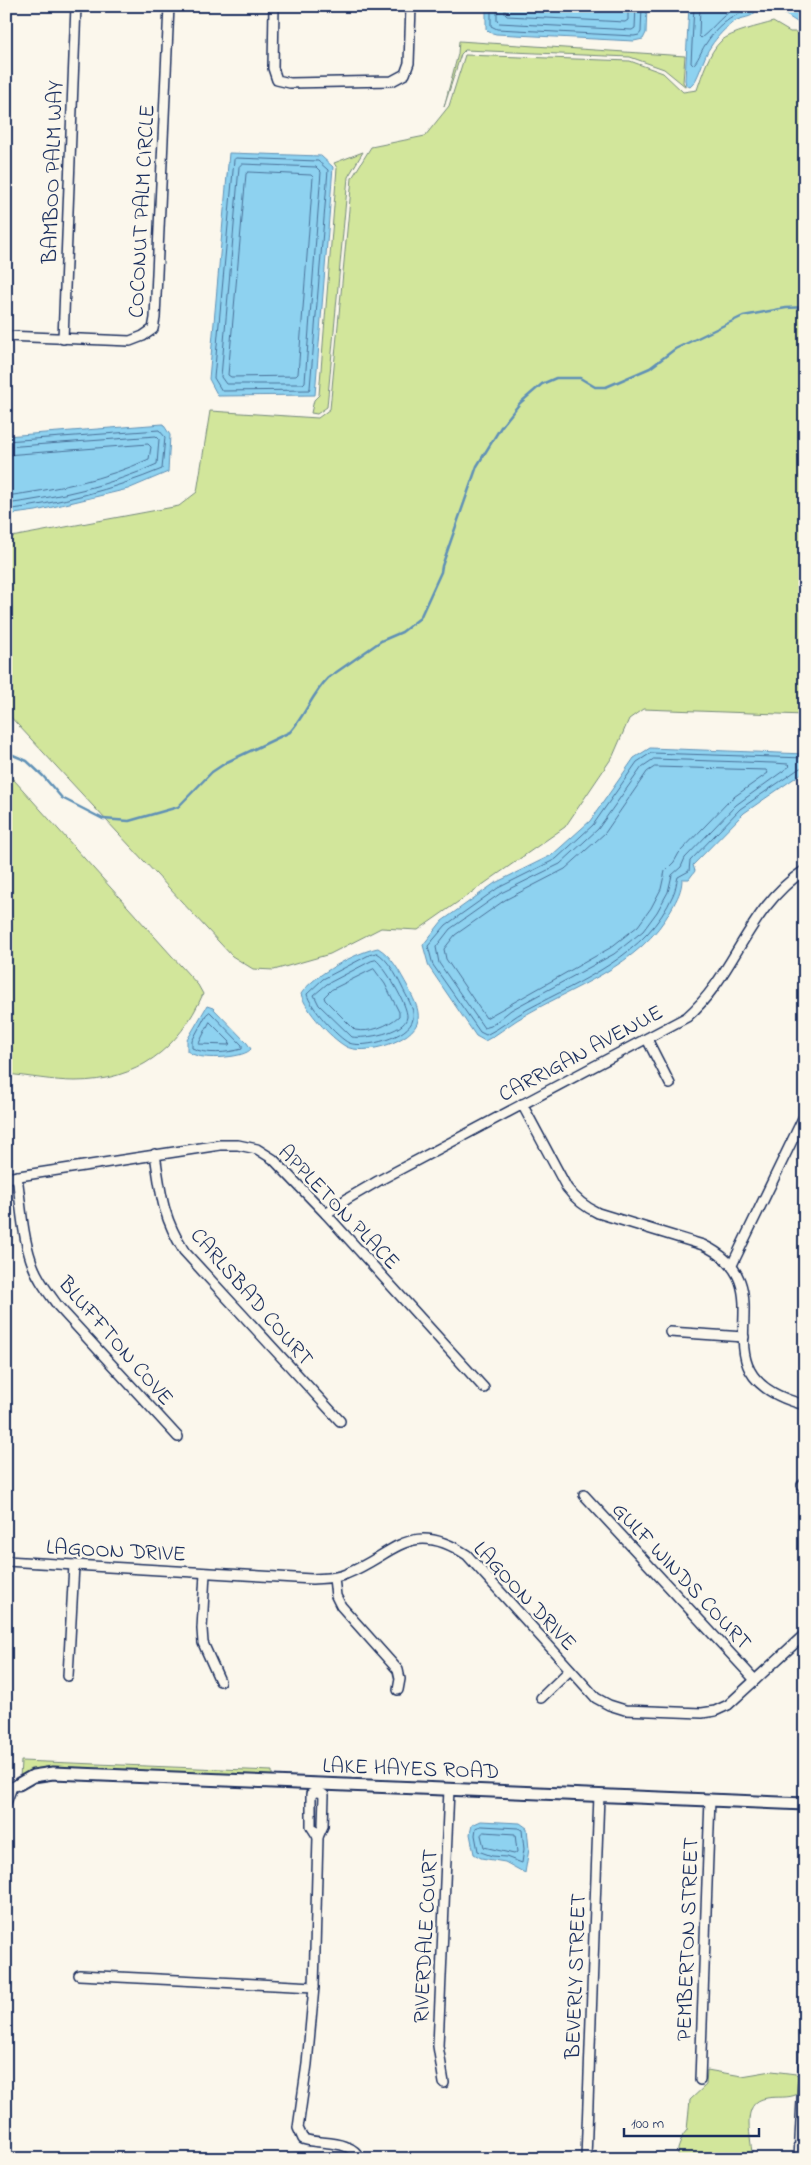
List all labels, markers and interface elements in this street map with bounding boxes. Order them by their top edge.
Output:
street label: BAMBOO PALM WAY [35,80,73,265]
street label: COCONUT PALM CIRCLE [121,104,165,319]
street label: CARRIGAN AVENUE [493,998,669,1112]
street label: APPLETON PLACE [269,1138,406,1278]
street label: CARLSBAD COURT [181,1222,320,1375]
street label: BLUFFTON COVE [49,1269,180,1414]
street label: GULF WINDS COURT [603,1496,759,1659]
street label: LAGOON DRIVE [45,1532,187,1572]
street label: LAGOON DRIVE [464,1535,583,1659]
street label: LAKE HAYES ROAD [322,1751,500,1789]
street label: PEMBERTON STREET [669,1836,709,2042]
street label: RIVERDALE COURT [406,1848,448,2024]
street label: BEVERLY STREET [558,1892,596,2061]
scale bar [624,2105,758,2137]
text: 100 m [631,2113,664,2135]

